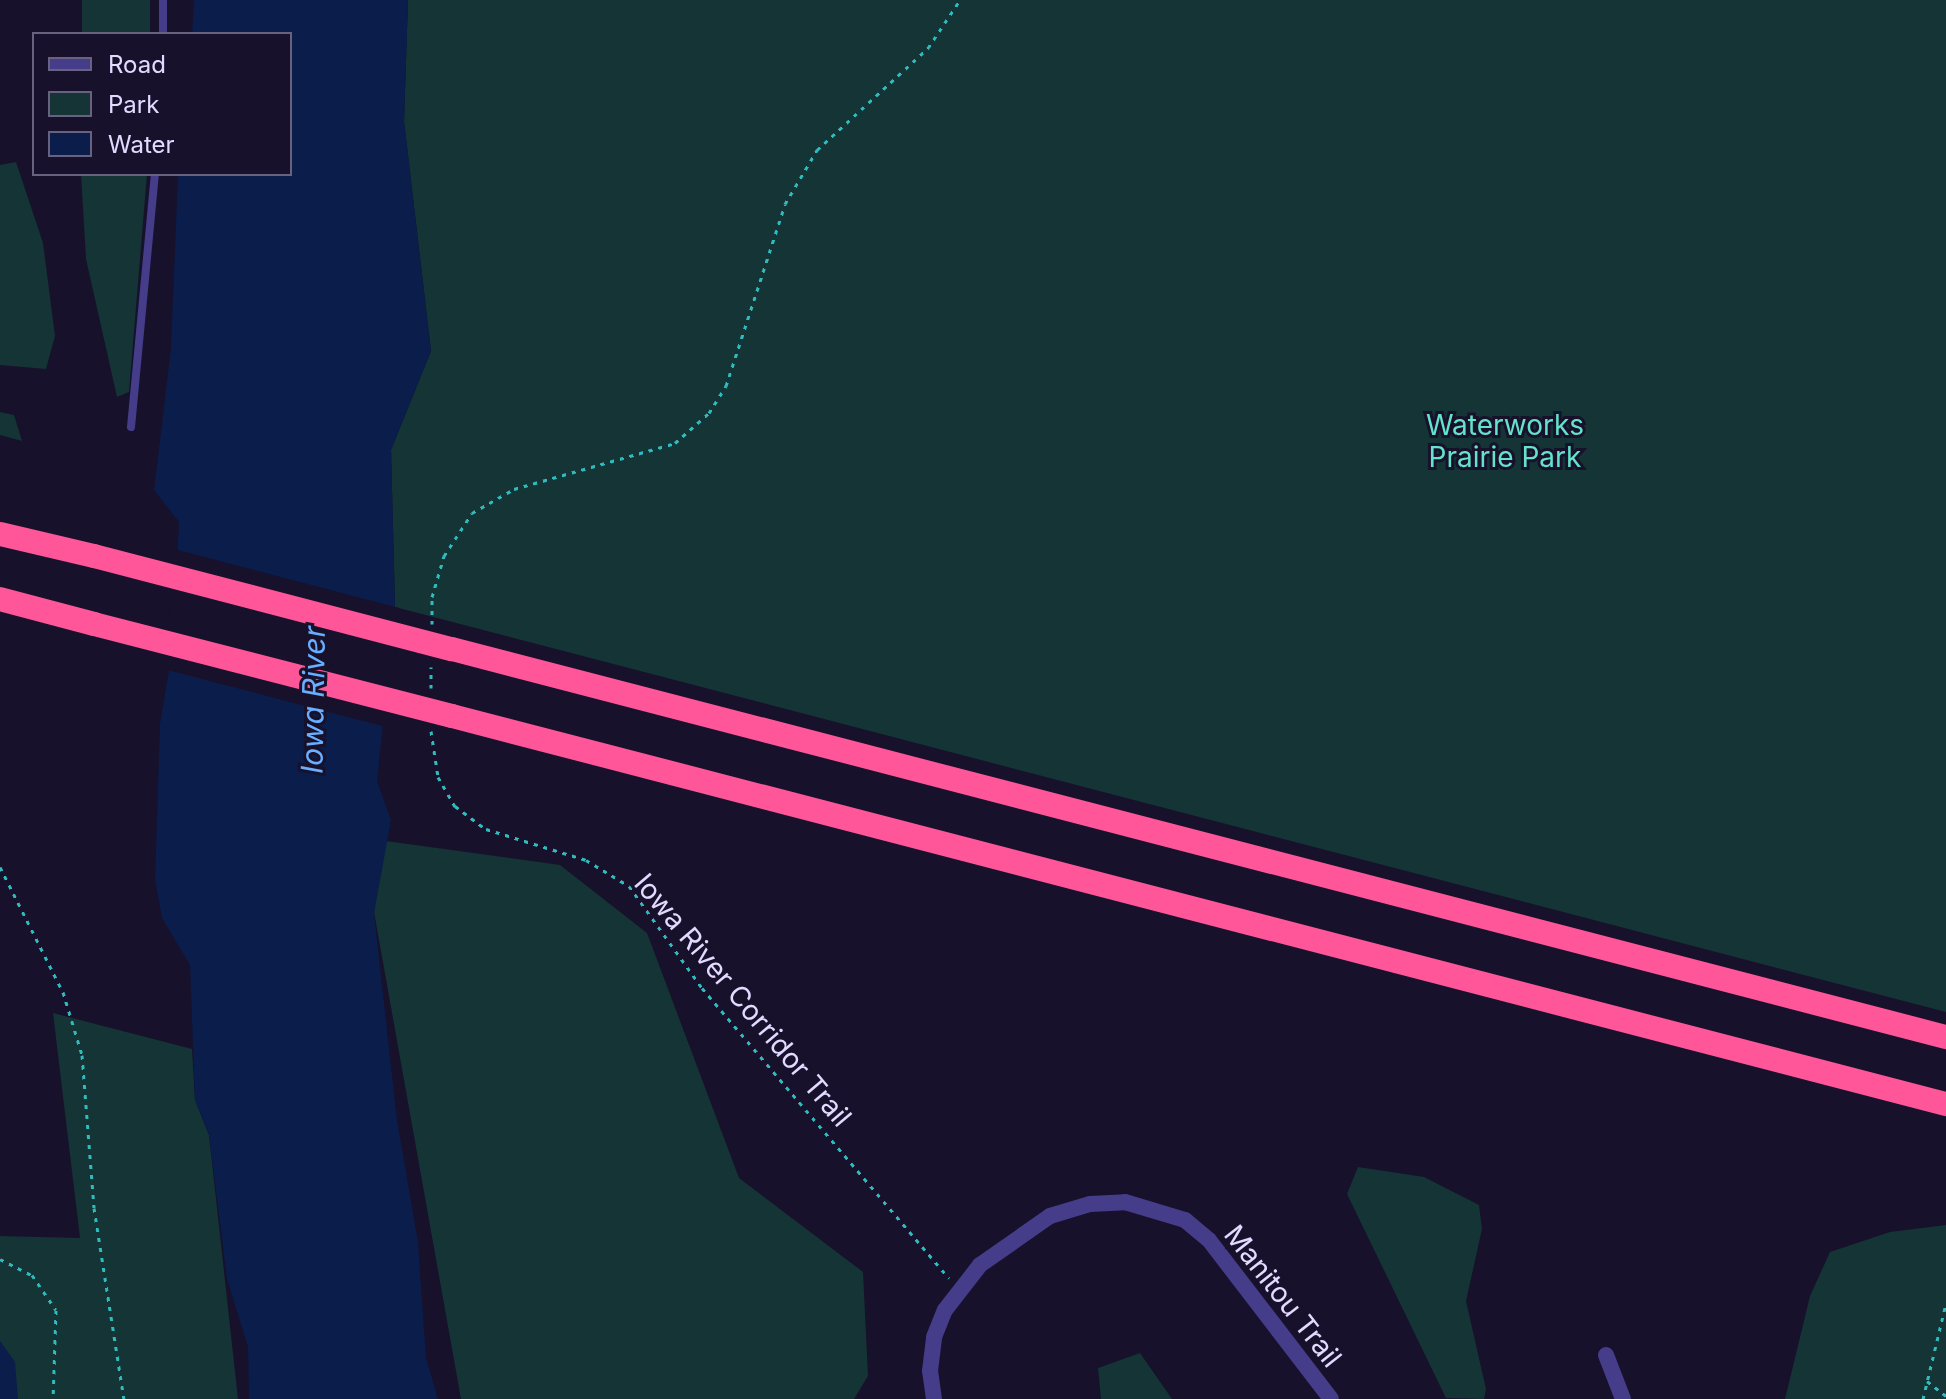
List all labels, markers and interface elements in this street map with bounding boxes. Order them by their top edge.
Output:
legend [32,32,292,176]
text: Road [108,50,166,79]
text: Park [108,90,159,119]
text: Water [108,130,175,159]
park label: Waterworks Prairie Park [1426,408,1584,474]
water label: Iowa River [294,626,332,774]
street label: Iowa River Corridor Trail [627,867,859,1133]
street label: Manitou Trail [1217,1218,1349,1374]

